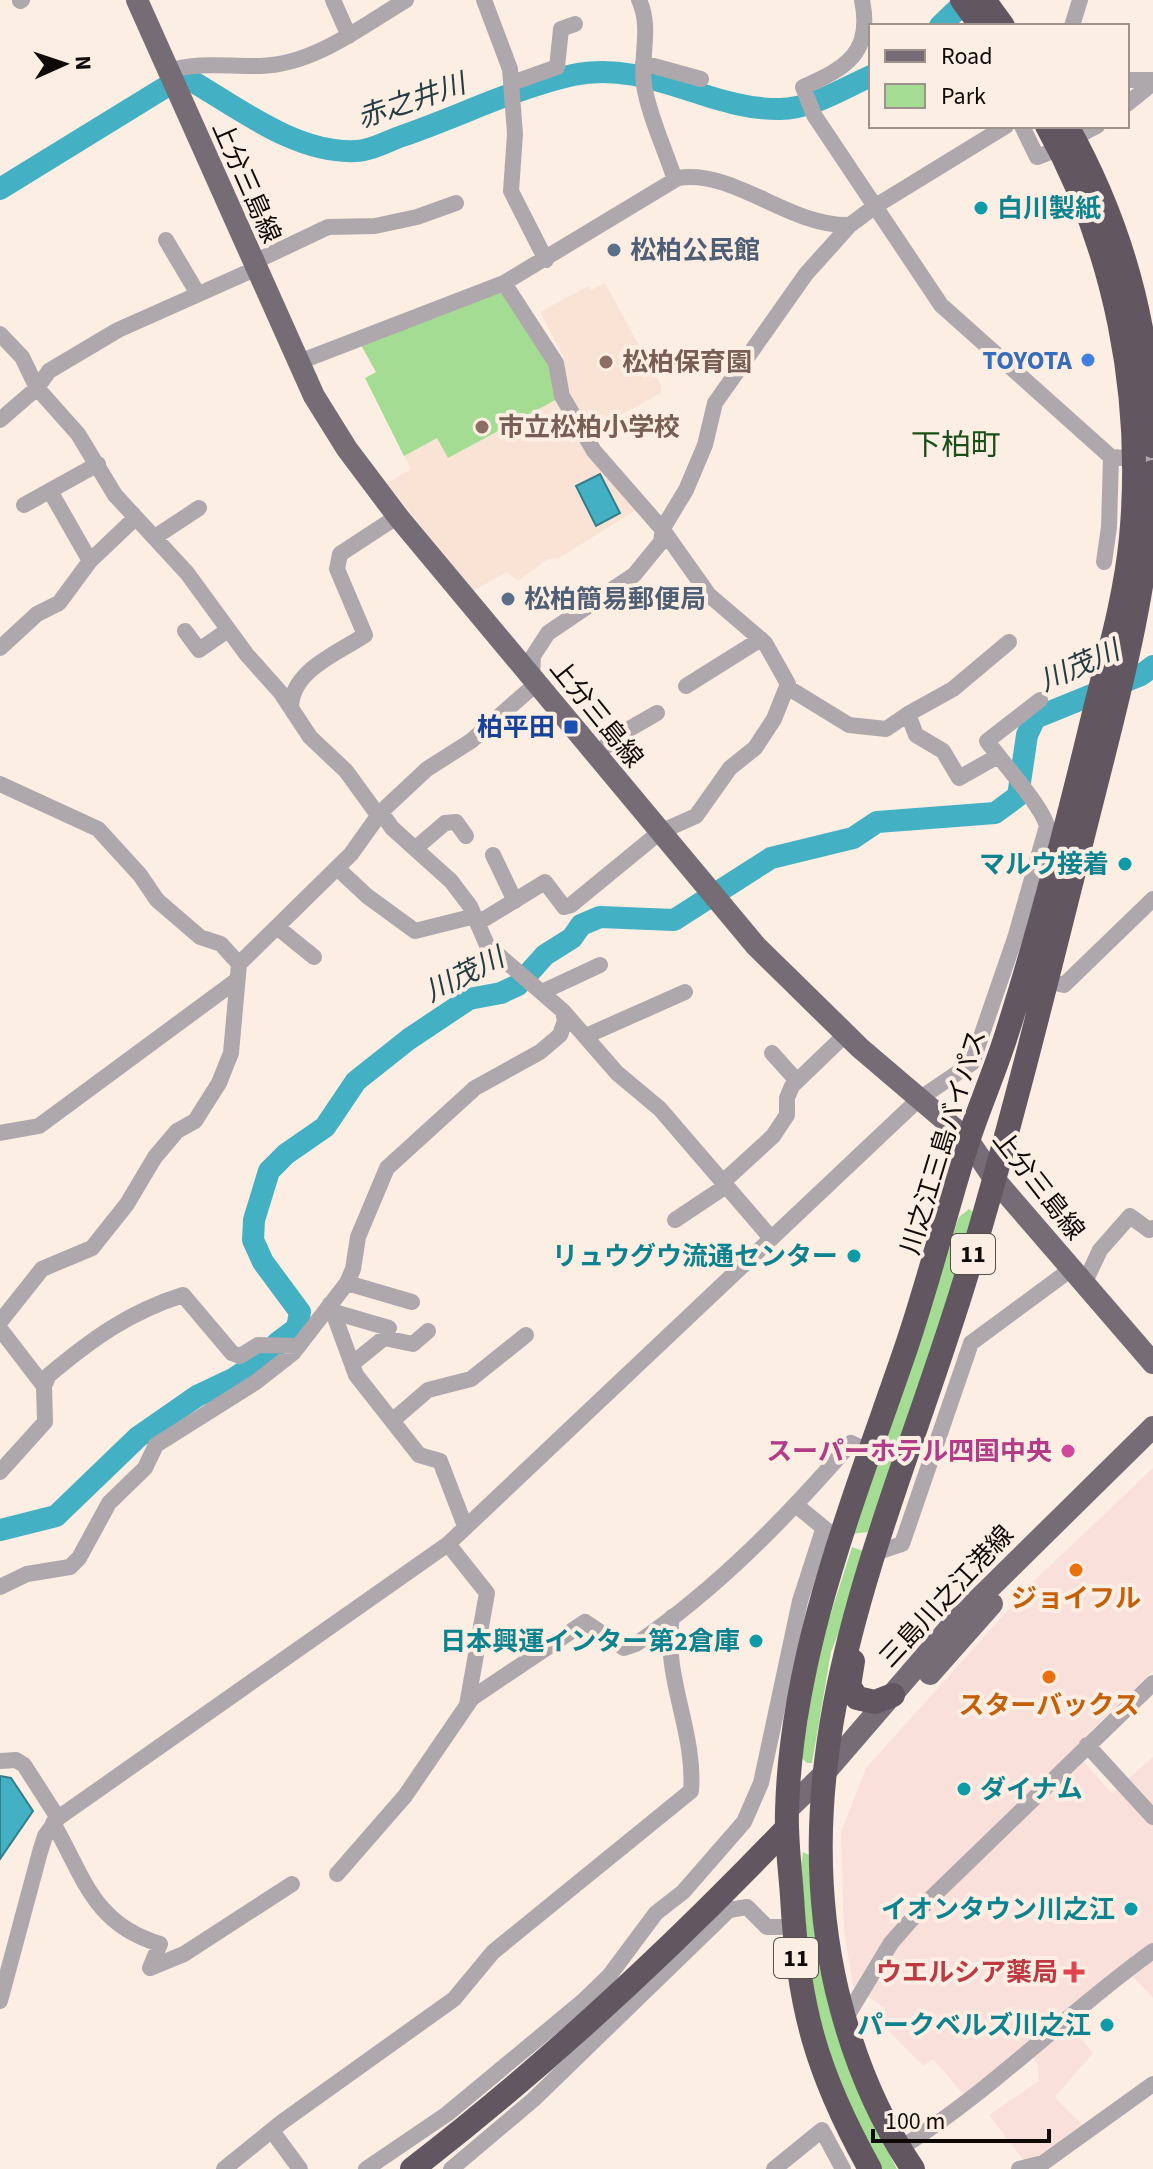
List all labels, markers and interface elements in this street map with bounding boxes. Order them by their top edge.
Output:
north arrow [24,24,104,104]
legend [869,24,1129,128]
text: Road [941,39,993,74]
text: N [67,55,99,71]
water label: 赤之井川 [352,63,474,138]
text: Park [941,79,986,114]
street label: 上分三島線 [203,115,290,249]
place label: 白川製紙 [997,190,1101,227]
marker: 白川製紙 [972,199,990,217]
place label: 松柏公民館 [630,232,760,269]
marker: 松柏公民館 [605,241,623,259]
place label: TOYOTA [982,342,1073,379]
place label: 松柏保育園 [622,344,752,381]
marker: TOYOTA [1079,351,1097,369]
marker: 松柏保育園 [597,353,615,371]
place label: 市立松柏小学校 [498,409,680,446]
marker: 市立松柏小学校 [473,418,491,436]
district label: 下柏町 [911,424,1001,467]
place label: 松柏簡易郵便局 [524,581,706,618]
marker: 松柏簡易郵便局 [499,590,517,608]
water label: 川茂川 [1033,629,1129,701]
street label: 上分三島線 [541,651,652,775]
place label: 柏平田 [477,709,555,746]
marker: 柏平田 [562,718,580,736]
place label: マルウ接着 [979,846,1109,883]
marker: マルウ接着 [1116,855,1134,873]
water label: 川茂川 [418,937,514,1012]
street label: 川之江三島バイパス [892,1025,995,1259]
street label: 上分三島線 [984,1123,1093,1248]
road number: 11 [951,1234,995,1274]
place label: リュウグウ流通センター [552,1238,838,1275]
marker: リュウグウ流通センター [845,1247,863,1265]
place label: スーパーホテル四国中央 [766,1433,1052,1470]
marker: スーパーホテル四国中央 [1059,1442,1077,1460]
street label: 三島川之江港線 [871,1517,1022,1676]
marker: ジョイフル [1067,1561,1085,1579]
place label: ジョイフル [1011,1580,1141,1617]
place label: 日本興運インター第2倉庫 [440,1623,740,1660]
marker: 日本興運インター第2倉庫 [747,1632,765,1650]
marker: スターバックス [1040,1668,1058,1686]
place label: スターバックス [959,1687,1139,1724]
place label: ダイナム [980,1771,1083,1808]
marker: ダイナム [955,1780,973,1798]
place label: イオンタウン川之江 [881,1891,1115,1928]
marker: イオンタウン川之江 [1122,1900,1140,1918]
road number: 11 [774,1938,818,1978]
place label: ウエルシア薬局 [876,1954,1058,1991]
marker: ウエルシア薬局 [1065,1963,1083,1981]
place label: パークベルズ川之江 [857,2007,1091,2044]
marker: パークベルズ川之江 [1098,2016,1116,2034]
scale bar [873,2093,1049,2143]
text: 100 m [885,2104,945,2139]

